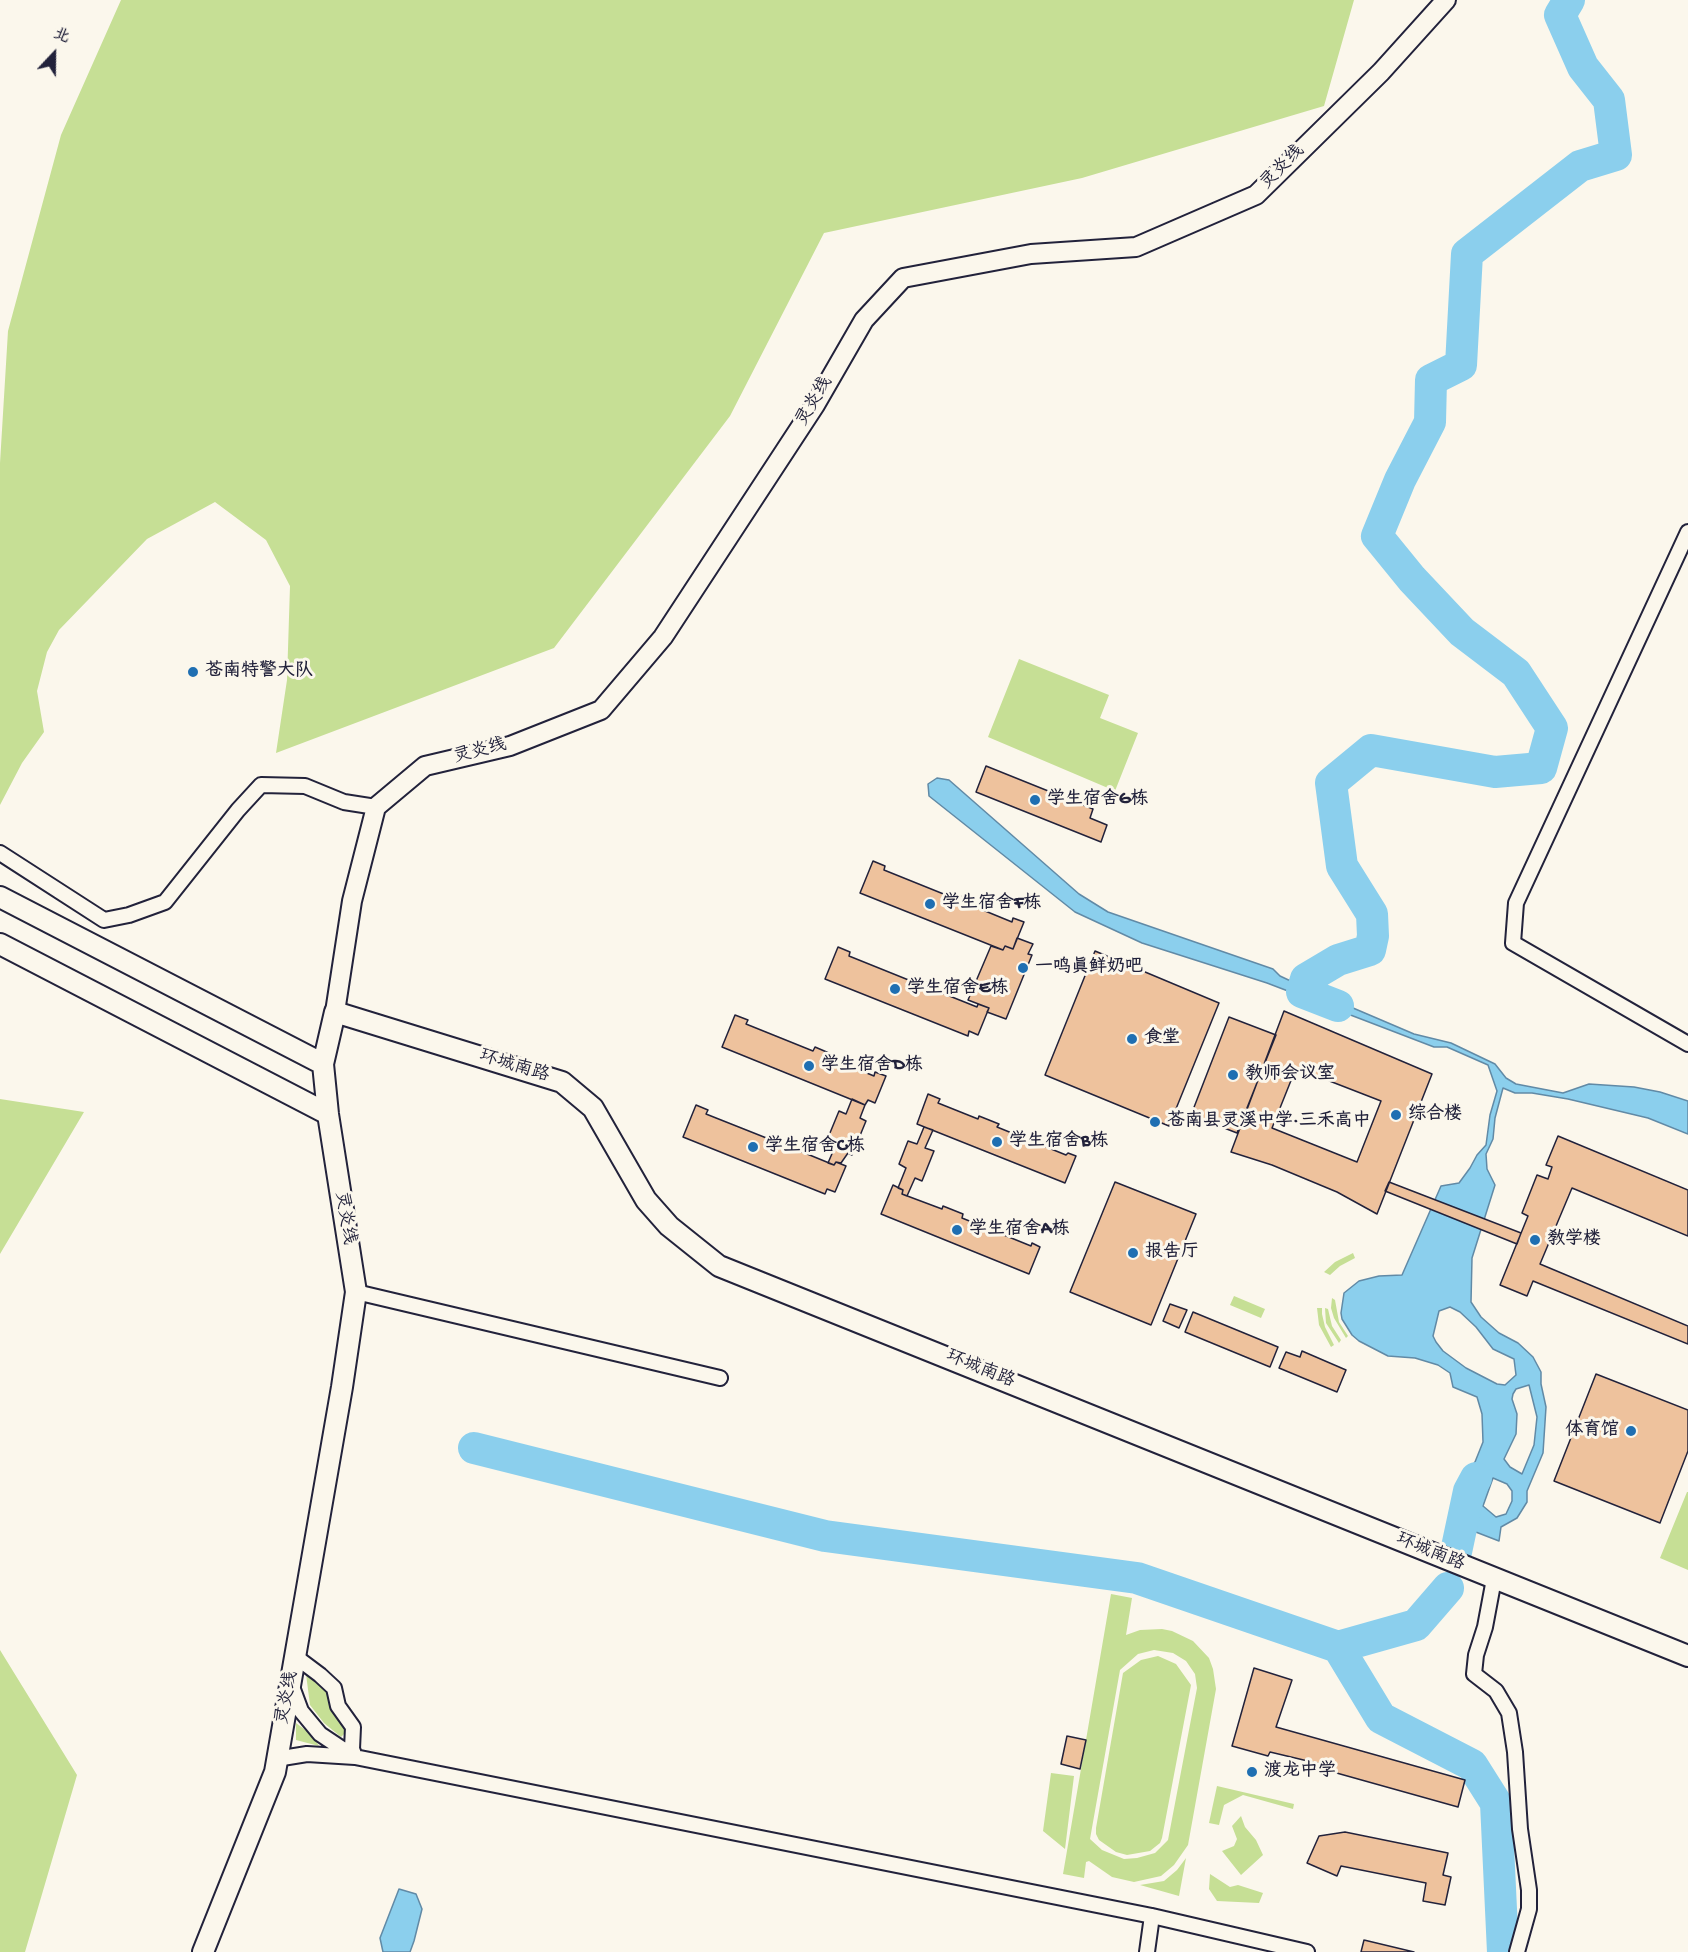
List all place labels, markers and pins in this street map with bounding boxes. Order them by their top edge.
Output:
place label: 苍南特警大队 [205,661,313,683]
marker: 苍南特警大队 [186,665,200,679]
place label: 学生宿舍G栋 [1047,789,1148,811]
marker: 学生宿舍G栋 [1028,793,1042,807]
place label: 学生宿舍F栋 [942,893,1041,915]
marker: 学生宿舍F栋 [923,897,937,911]
place label: 一鸣真鲜奶吧 [1035,957,1143,979]
marker: 一鸣真鲜奶吧 [1016,961,1030,975]
place label: 学生宿舍E栋 [907,978,1008,1000]
marker: 学生宿舍E栋 [888,982,902,996]
place label: 食堂 [1144,1028,1180,1050]
marker: 食堂 [1125,1032,1139,1046]
place label: 学生宿舍D栋 [821,1055,923,1077]
marker: 学生宿舍D栋 [802,1059,816,1073]
place label: 教师会议室 [1245,1064,1335,1086]
marker: 教师会议室 [1226,1068,1240,1082]
place label: 综合楼 [1408,1104,1462,1126]
marker: 综合楼 [1389,1108,1403,1122]
place label: 苍南县灵溪中学·三禾高中 [1167,1111,1371,1133]
marker: 苍南县灵溪中学·三禾高中 [1148,1115,1162,1129]
place label: 学生宿舍B栋 [1009,1131,1108,1153]
marker: 学生宿舍B栋 [990,1135,1004,1149]
place label: 学生宿舍C栋 [765,1136,865,1158]
marker: 学生宿舍C栋 [746,1140,760,1154]
place label: 学生宿舍A栋 [969,1219,1070,1241]
marker: 学生宿舍A栋 [950,1223,964,1237]
place label: 教学楼 [1547,1229,1601,1251]
marker: 教学楼 [1528,1233,1542,1247]
place label: 报告厅 [1145,1242,1199,1264]
marker: 报告厅 [1126,1246,1140,1260]
place label: 体育馆 [1565,1420,1619,1442]
marker: 体育馆 [1624,1424,1638,1438]
place label: 渡龙中学 [1264,1761,1336,1783]
marker: 渡龙中学 [1245,1765,1259,1779]

